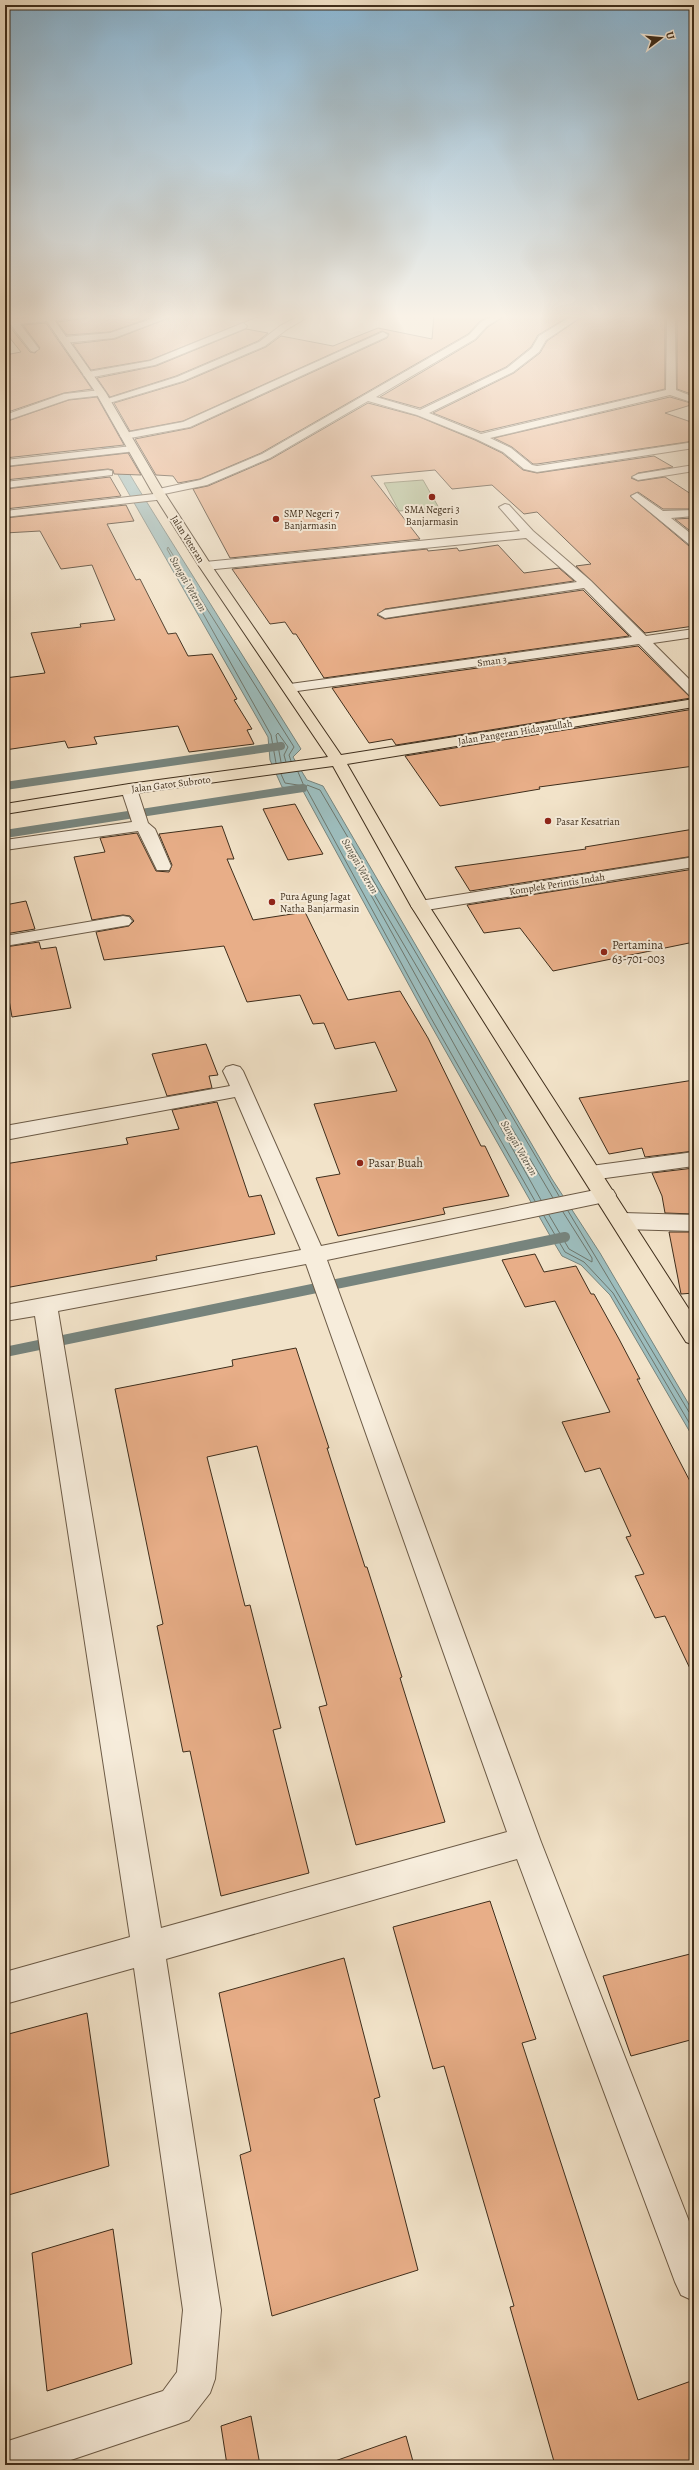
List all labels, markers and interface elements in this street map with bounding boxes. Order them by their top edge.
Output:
north arrow [641,18,681,58]
text: U [662,30,679,42]
marker: SMA Negeri 3 Banjarmasin [427,492,437,502]
place label: SMA Negeri 3 Banjarmasin [404,503,460,528]
place label: SMP Negeri 7 Banjarmasin [284,507,340,532]
street label: Jalan Veteran [168,513,208,566]
marker: SMP Negeri 7 Banjarmasin [271,514,281,524]
water label: Sungai Veteran [166,553,210,615]
street label: Sman 3 [476,652,508,670]
street label: Jalan Pangeran Hidayatullah [457,716,574,747]
street label: Jalan Gatot Subroto [131,773,211,795]
place label: Pasar Kesatrian [556,815,620,828]
marker: Pasar Kesatrian [543,816,553,826]
water label: Sungai Veteran [338,835,382,897]
street label: Komplek Perintis Indah [508,870,607,899]
place label: Pura Agung Jagat Natha Banjarmasin [280,890,360,915]
marker: Pura Agung Jagat Natha Banjarmasin [267,897,277,907]
place label: Pertamina 63-701-003 [612,937,665,967]
marker: Pertamina 63-701-003 [599,947,609,957]
water label: Sungai Veteran [497,1117,541,1179]
place label: Pasar Buah [368,1155,424,1171]
marker: Pasar Buah [355,1158,365,1168]

